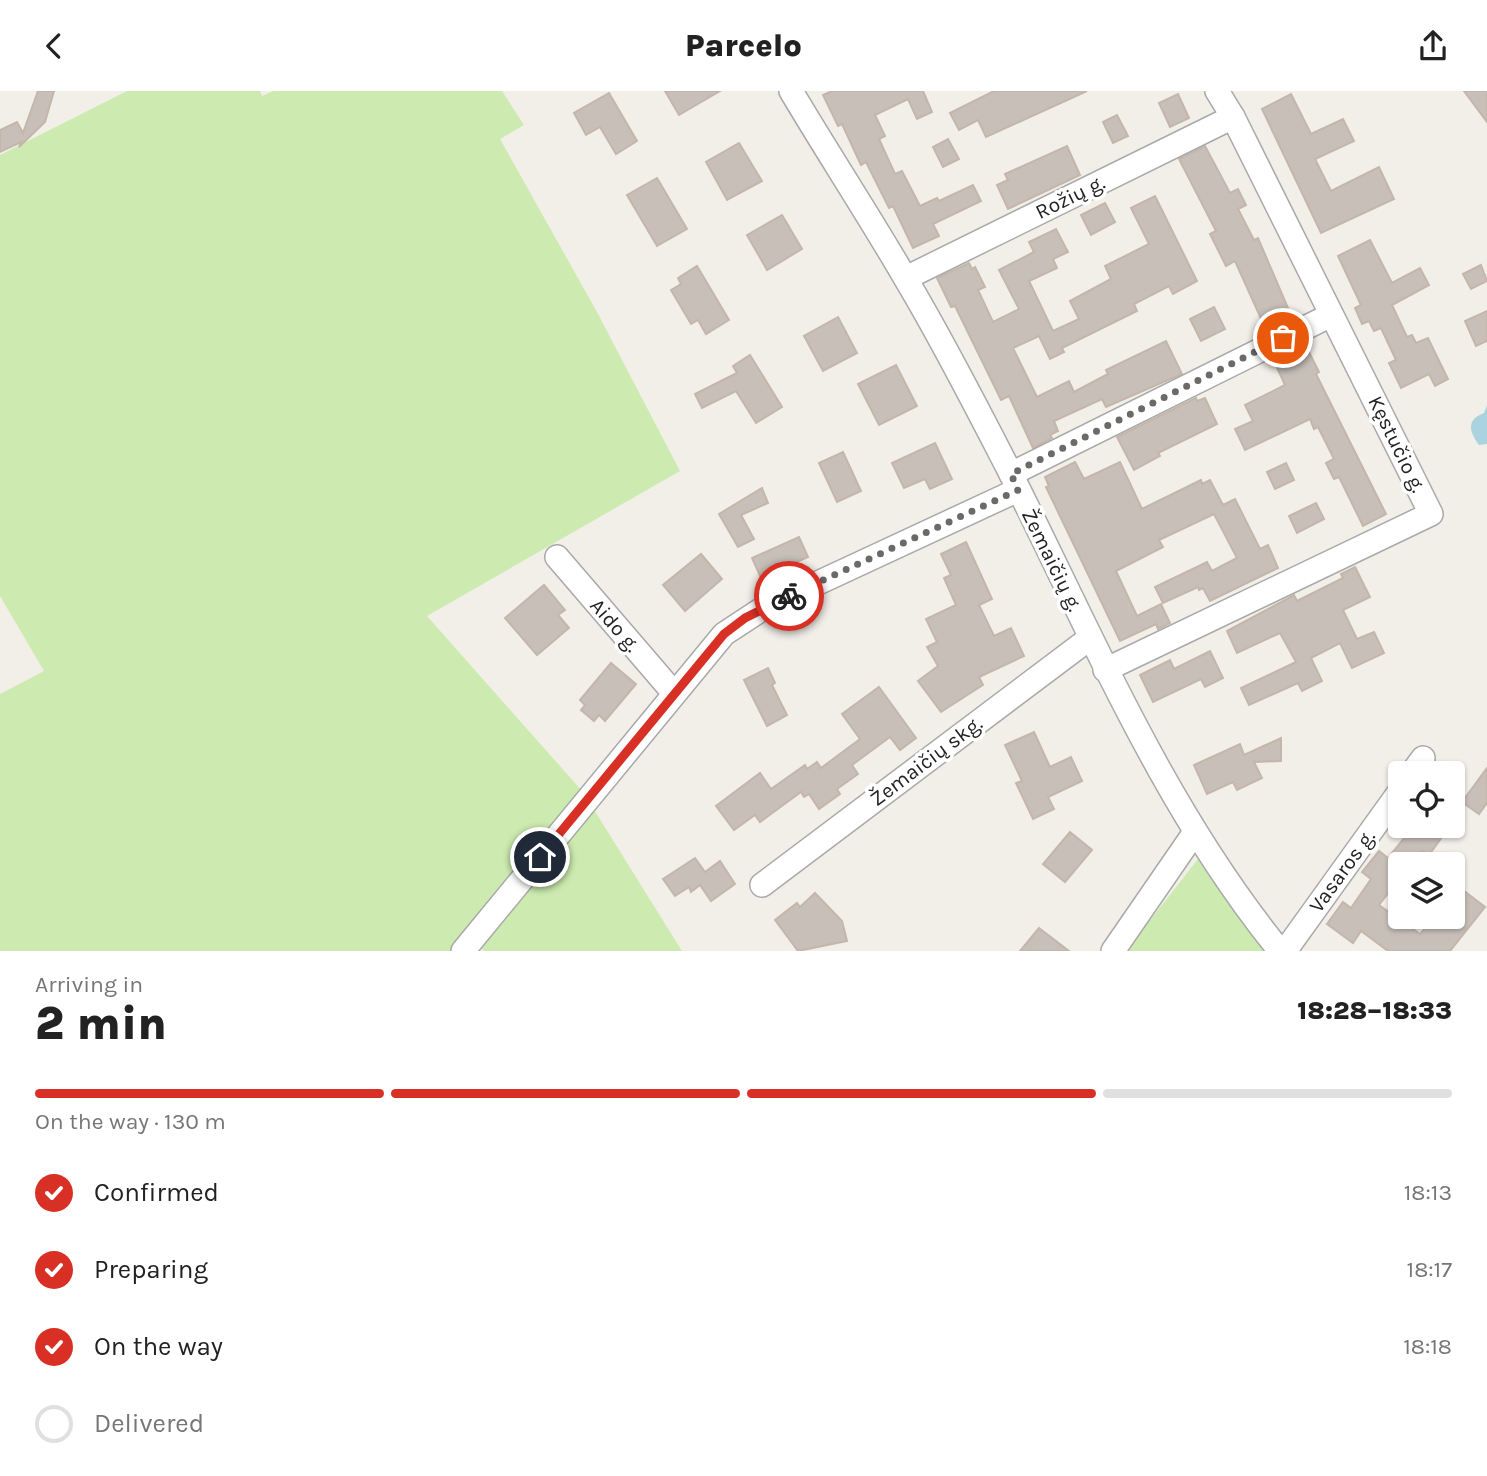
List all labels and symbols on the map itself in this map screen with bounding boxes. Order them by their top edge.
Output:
street label: Rožių g. [1032,170,1109,224]
pin [1253,308,1313,368]
street label: Kęstučio g. [1363,392,1431,496]
street label: Žemaičių g. [1017,505,1087,615]
courier [754,561,824,631]
street label: Aido g. [585,593,645,657]
street label: Žemaičių skg. [865,711,987,811]
street label: Vasaros g. [1304,825,1380,917]
pin [510,827,570,887]

